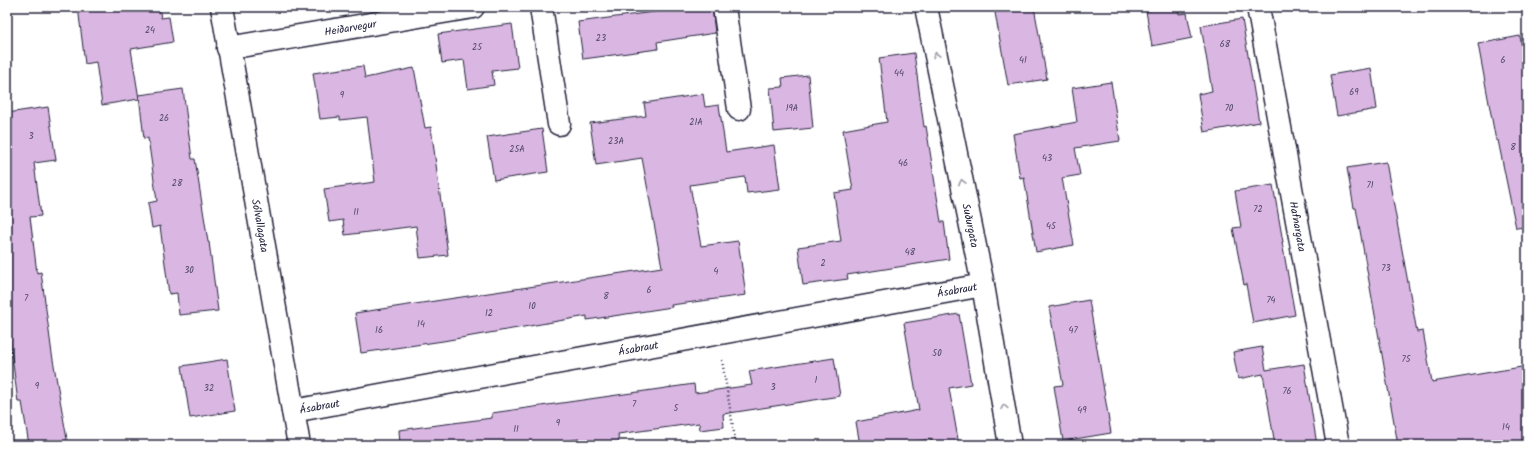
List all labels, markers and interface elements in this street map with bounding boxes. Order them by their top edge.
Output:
street label: Heiðarvegur [323,15,379,42]
house number: 24 [145,23,155,38]
house number: 23 [596,31,606,46]
house number: 68 [1220,37,1231,52]
house number: 25 [472,40,483,55]
one-way arrow [932,52,941,58]
house number: 41 [1019,53,1027,68]
house number: 6 [1500,53,1506,68]
house number: 44 [894,66,904,81]
house number: 69 [1349,85,1359,100]
house number: 9 [340,88,345,103]
house number: 19A [786,101,799,116]
house number: 70 [1225,101,1234,116]
house number: 26 [159,111,169,126]
house number: 21A [689,115,703,130]
house number: 3 [28,129,34,144]
house number: 23A [608,134,624,149]
house number: 8 [1510,140,1516,155]
house number: 25A [509,142,525,157]
house number: 43 [1042,151,1052,166]
house number: 46 [898,156,908,171]
house number: 28 [172,176,183,191]
house number: 71 [1367,178,1374,193]
one-way arrow [958,179,967,186]
street label: Sólvallagata [246,198,273,254]
street label: Hafnargata [1284,200,1311,253]
street label: Suðurgata [956,202,983,249]
house number: 72 [1253,202,1263,217]
house number: 11 [353,205,359,220]
house number: 45 [1046,219,1057,234]
house number: 48 [905,245,916,260]
house number: 2 [820,256,826,271]
house number: 73 [1381,261,1391,276]
house number: 30 [184,263,194,278]
house number: 4 [714,264,719,279]
street label: Ásabraut [936,278,980,303]
house number: 6 [646,283,652,298]
house number: 8 [603,289,609,304]
house number: 7 [24,291,29,306]
house number: 74 [1266,293,1276,308]
house number: 10 [528,299,536,314]
house number: 12 [485,306,493,321]
house number: 14 [417,317,425,332]
house number: 16 [375,323,383,338]
house number: 47 [1068,323,1078,338]
street label: Ásabraut [617,336,661,361]
house number: 50 [932,346,942,361]
house number: 75 [1402,352,1412,367]
house number: 1 [815,373,818,388]
house number: 9 [35,379,40,394]
house number: 3 [770,380,776,395]
house number: 32 [204,381,214,396]
house number: 76 [1282,384,1292,399]
street label: Ásabraut [298,394,342,420]
house number: 7 [632,397,637,412]
house number: 5 [674,401,680,416]
one-way arrow [1000,403,1009,410]
house number: 49 [1077,403,1087,418]
house number: 9 [556,416,561,431]
house number: 14 [1502,420,1510,435]
house number: 11 [513,422,519,437]

